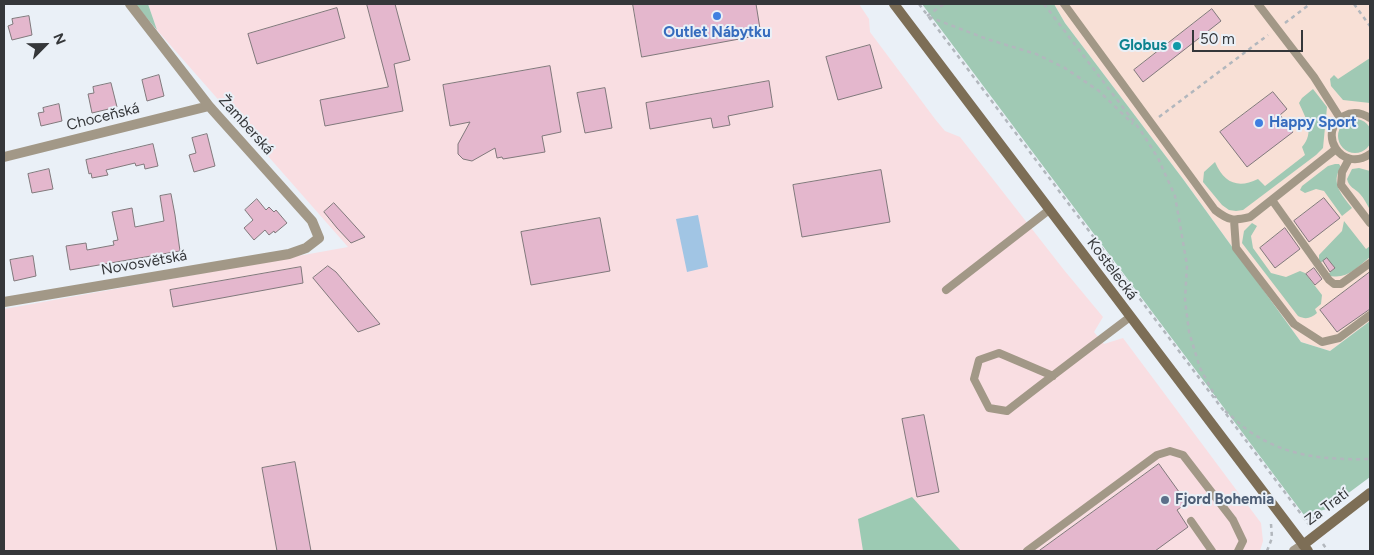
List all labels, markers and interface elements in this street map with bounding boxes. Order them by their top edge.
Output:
marker: Outlet Nábytku [711,10,723,22]
north arrow [20,20,70,70]
scale bar [1194,20,1305,52]
place label: Outlet Nábytku [663,24,771,42]
text: 50 m [1200,30,1235,48]
text: N [49,31,69,47]
place label: Globus [1119,37,1167,55]
marker: Globus [1171,40,1183,52]
street label: Žamberská [215,92,277,158]
street label: Choceňská [65,99,141,135]
place label: Happy Sport [1269,114,1357,132]
marker: Happy Sport [1253,117,1265,129]
street label: Kostelecká [1083,234,1141,304]
street label: Novosvětská [100,247,188,279]
street label: Za Tratí [1301,485,1353,529]
place label: Fjord Bohemia [1175,491,1274,509]
marker: Fjord Bohemia [1159,494,1171,506]

